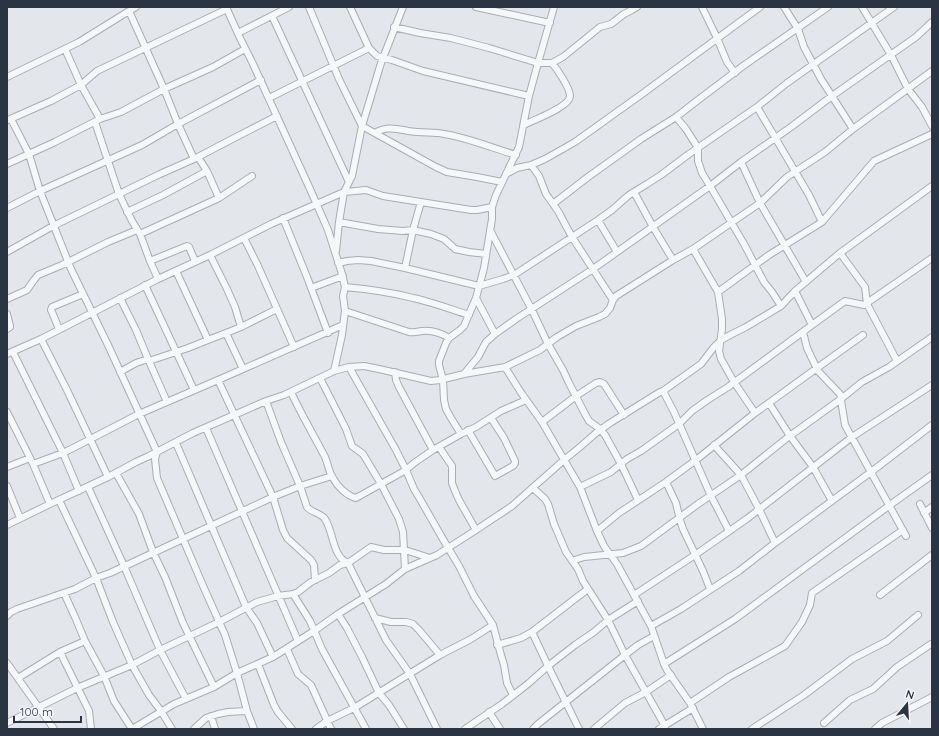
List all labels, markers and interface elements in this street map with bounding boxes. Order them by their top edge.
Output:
north arrow [887,684,927,724]
text: N [904,687,916,702]
scale bar [14,698,81,724]
text: 100 m [20,704,53,719]

